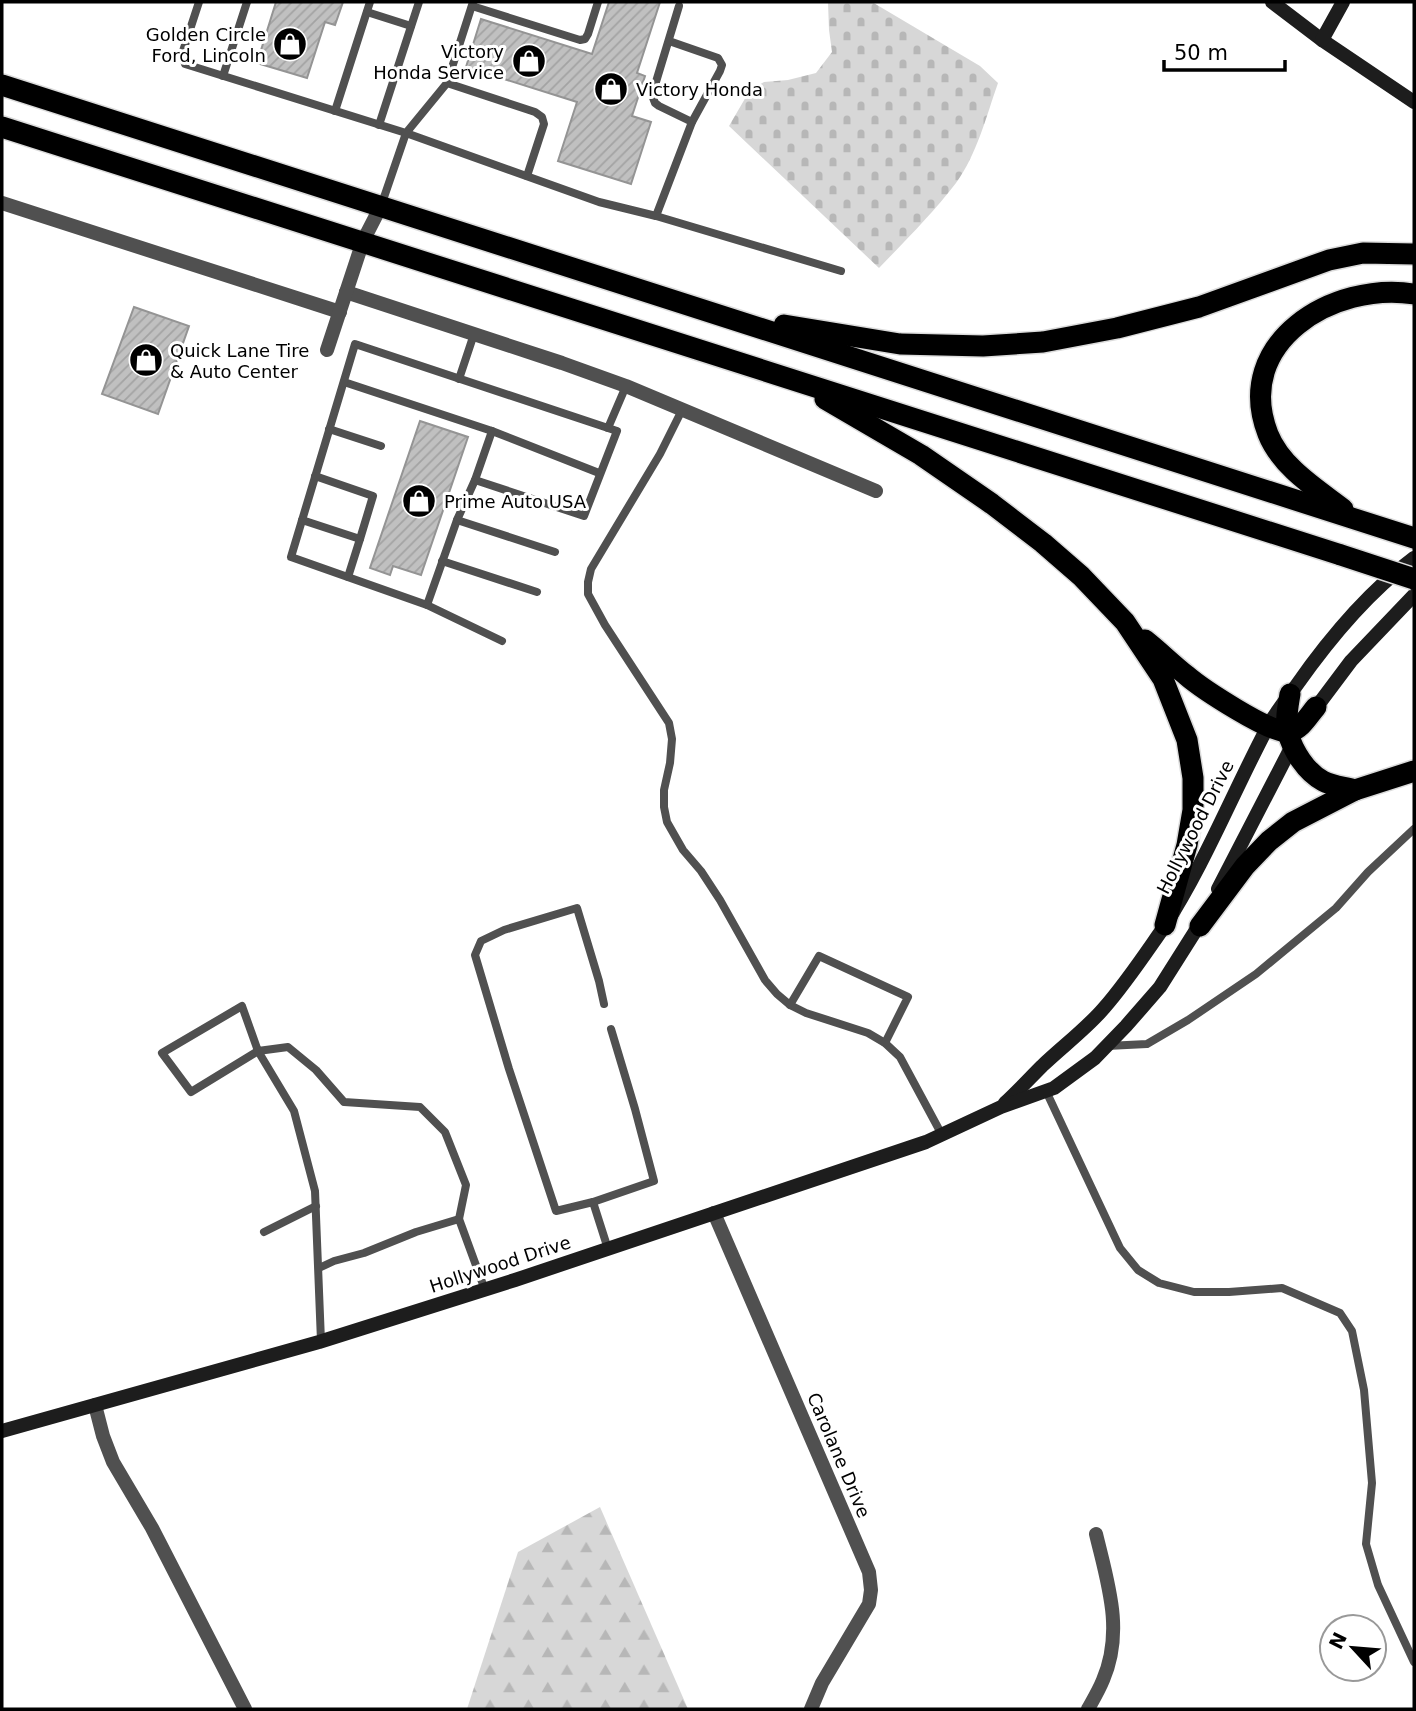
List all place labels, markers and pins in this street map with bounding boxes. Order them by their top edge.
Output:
place label: Golden Circle Ford, Lincoln [146,24,266,66]
shop icon: Golden Circle Ford, Lincoln [271,25,309,63]
place label: Victory Honda Service [373,41,504,83]
shop icon: Victory Honda Service [510,42,548,80]
shop icon: Victory Honda [592,70,630,108]
place label: Victory Honda [636,79,763,100]
place label: Quick Lane Tire & Auto Center [170,340,309,382]
shop icon: Quick Lane Tire & Auto Center [127,341,165,379]
shop icon: Prime Auto USA [400,482,438,520]
place label: Prime Auto USA [444,491,587,512]

